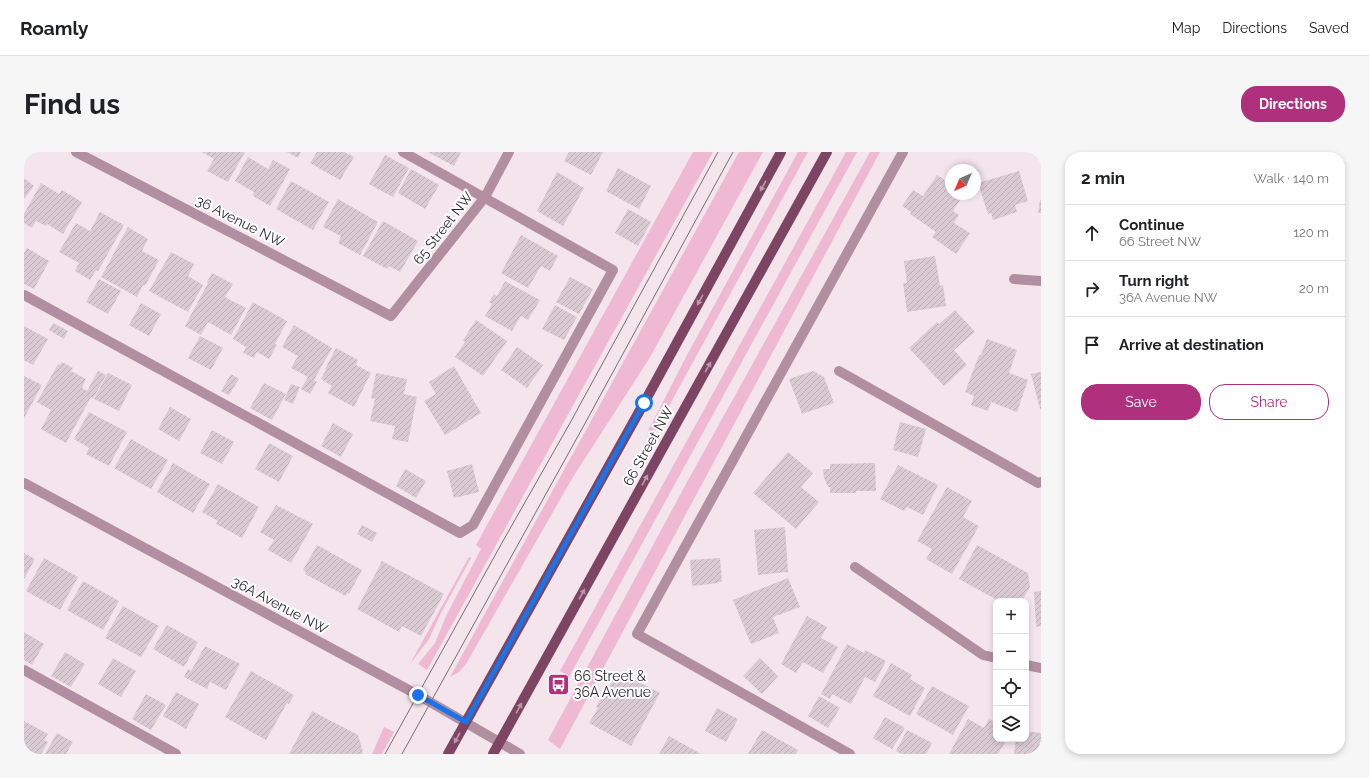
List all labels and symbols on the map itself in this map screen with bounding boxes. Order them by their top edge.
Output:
north arrow [945,164,981,200]
one-way arrow [759,180,766,192]
street label: 65 Street NW [410,188,476,267]
street label: 36 Avenue NW [193,192,287,250]
one-way arrow [697,294,704,306]
one-way arrow [705,361,711,373]
route start [635,394,653,412]
street label: 66 Street NW [620,403,677,488]
one-way arrow [641,475,648,486]
street label: 36A Avenue NW [229,573,331,637]
one-way arrow [578,588,585,600]
place label: 66 Street & 36A Avenue [574,668,651,700]
bus stop icon: 66 Street & 36A Avenue [545,671,571,697]
route end [409,686,427,704]
one-way arrow [515,702,522,713]
one-way arrow [454,732,460,744]

